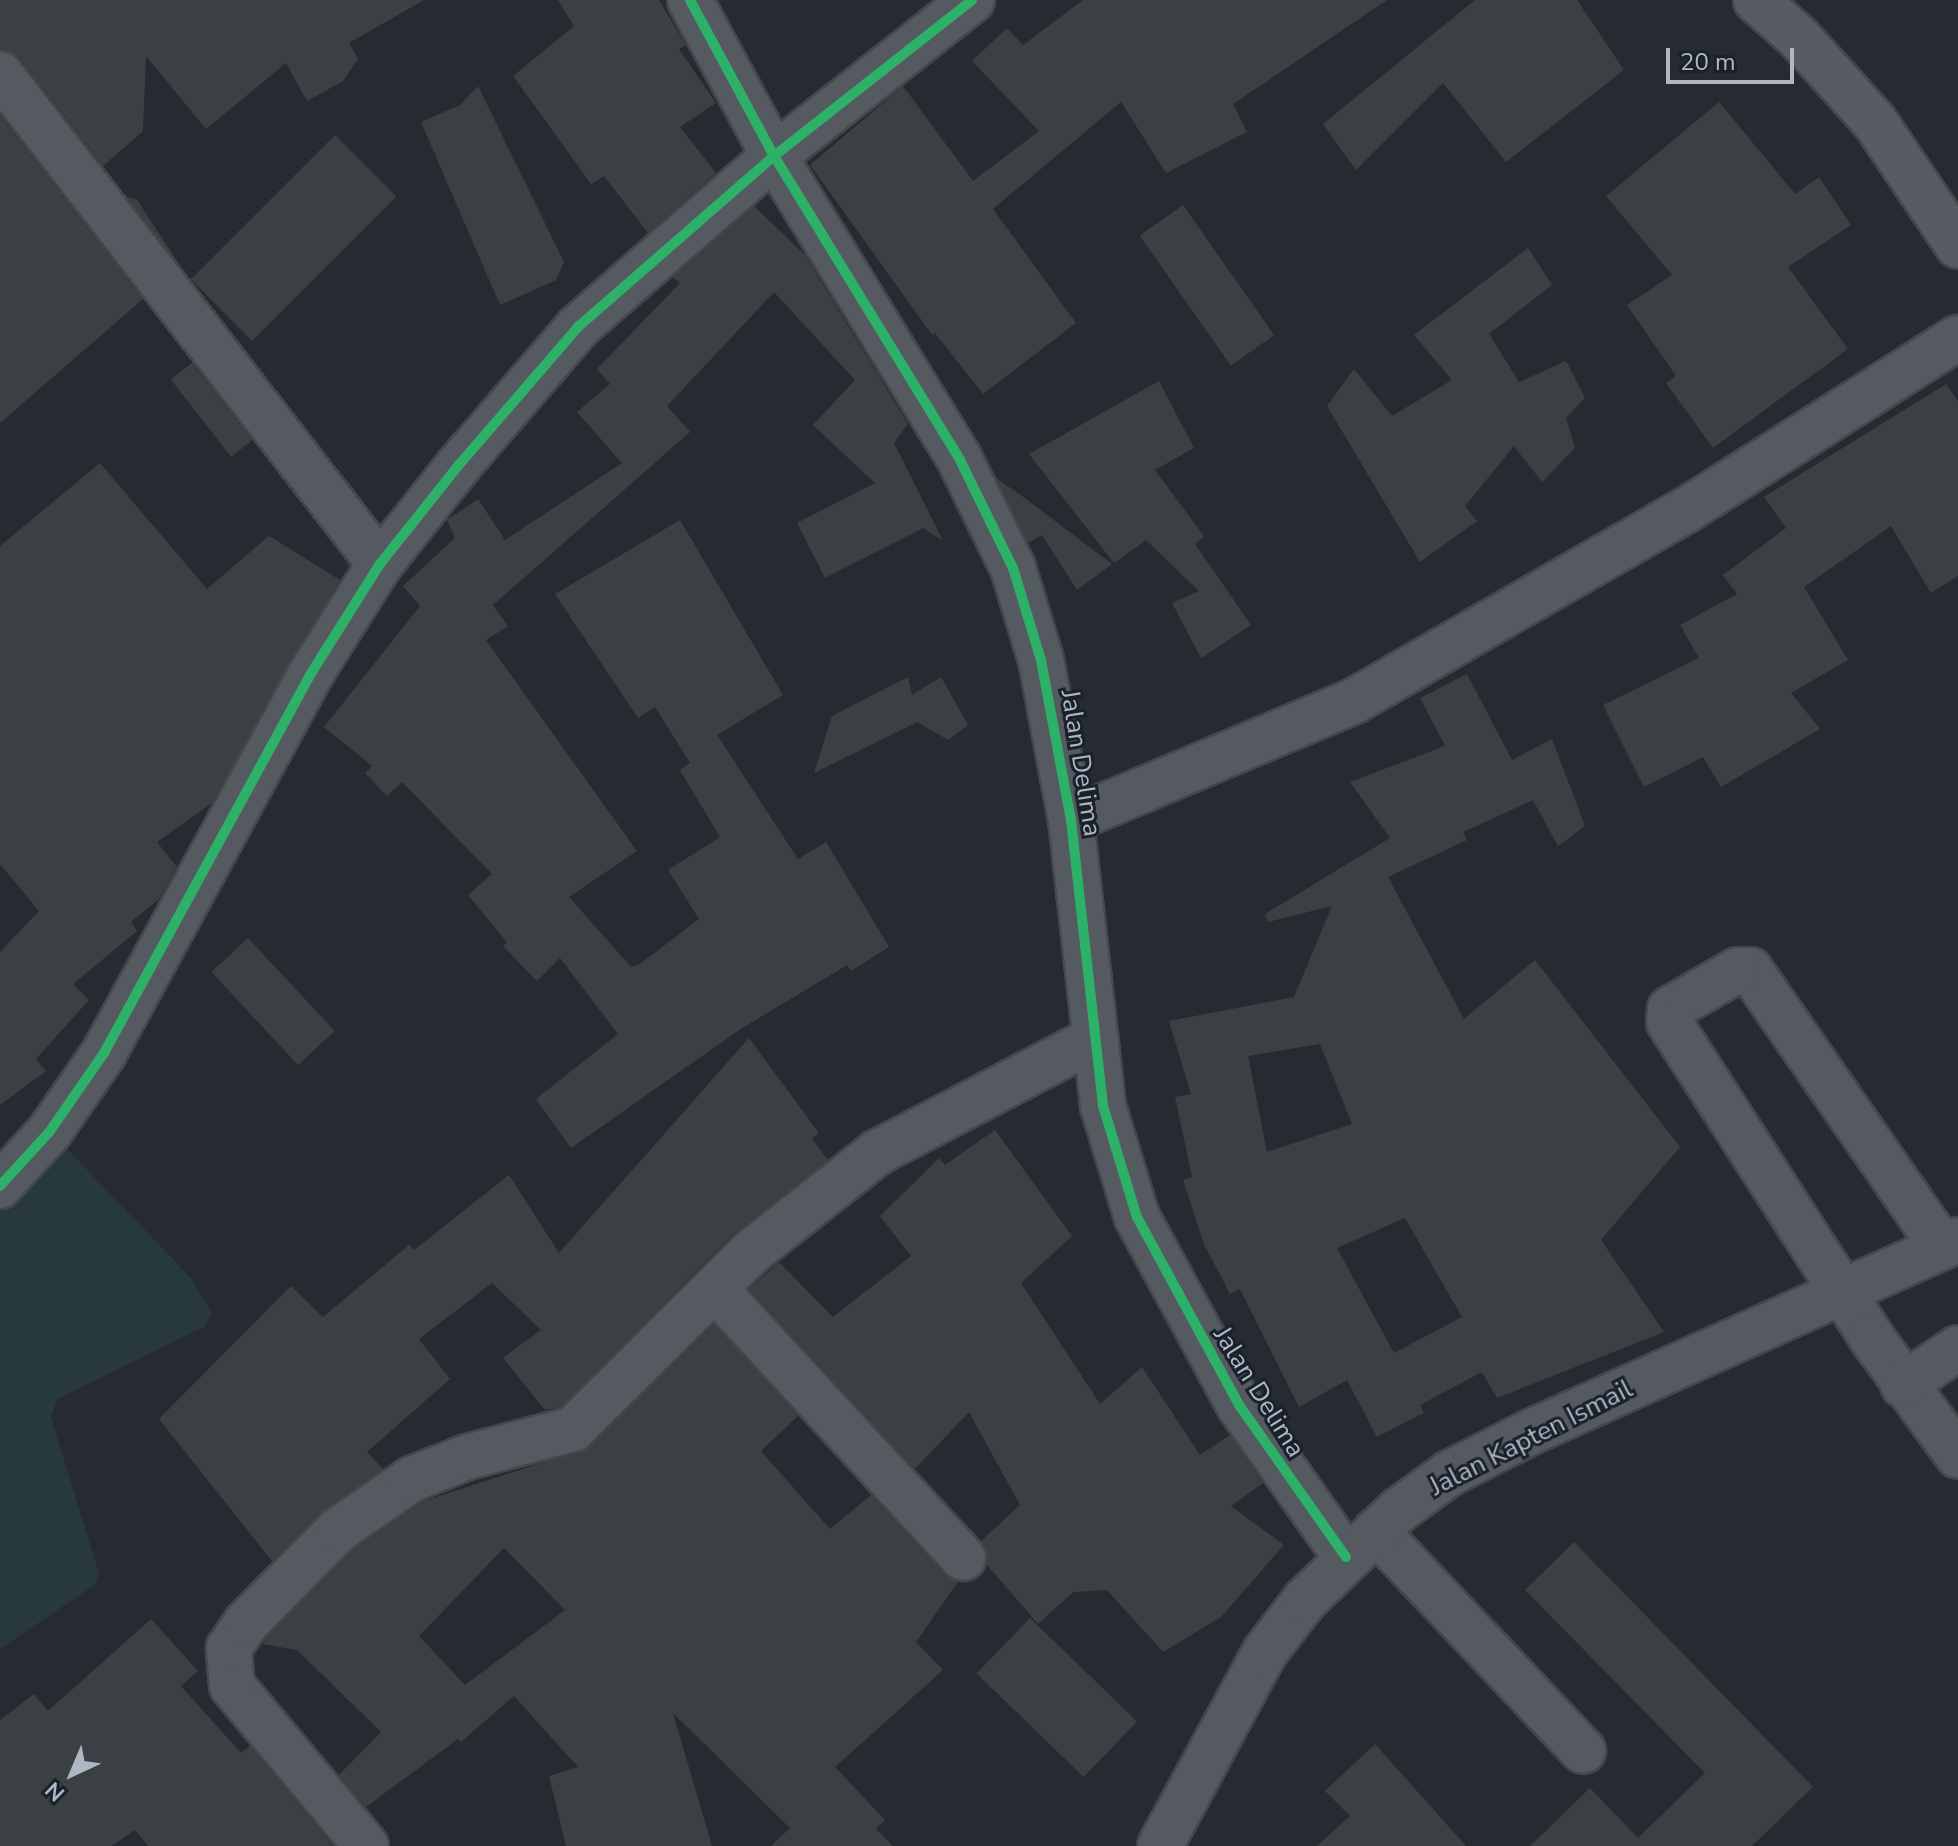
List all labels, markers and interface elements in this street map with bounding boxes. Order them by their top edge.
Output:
scale bar [1670,32,1798,82]
text: 20 m [1680,46,1736,78]
street label: Jalan Delima [1054,687,1108,839]
street label: Jalan Delima [1207,1321,1311,1463]
street label: Jalan Kapten Ismail [1424,1373,1638,1503]
north arrow [32,1734,112,1814]
text: N [39,1775,72,1808]

